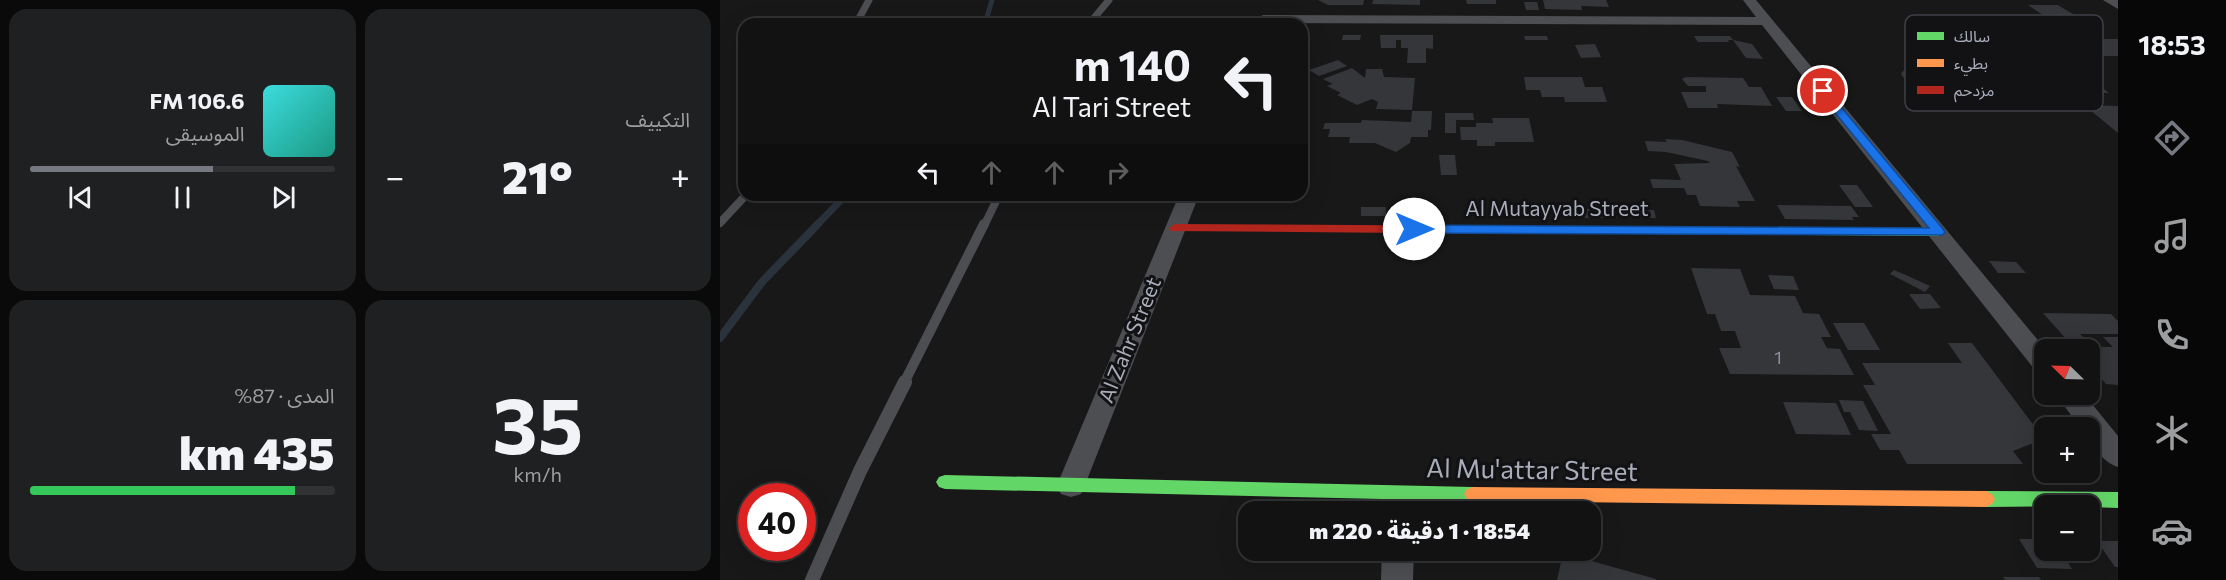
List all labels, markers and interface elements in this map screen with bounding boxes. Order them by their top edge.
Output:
legend [1905,15,2103,111]
text: سالك [1954,26,1990,45]
text: 18:53 [2138,28,2206,61]
text: 140 m [1074,38,1191,90]
icon: left [1212,42,1290,120]
text: بطيء [1954,53,1988,76]
pin [1797,65,1848,116]
icon: arrive [1806,74,1839,107]
text: مزدحم [1954,80,1994,103]
text: 106.6 FM [149,87,245,114]
text: Al Tari Street [1032,90,1191,123]
text: التكييف [626,107,690,131]
icon: directions [2151,117,2193,159]
text: الموسيقى [166,121,245,145]
text: 21° [502,148,573,203]
text: − [386,155,404,196]
text: + [671,155,690,196]
icon: left [912,156,945,189]
icon: ahead [975,156,1008,189]
icon: ahead [1038,156,1071,189]
icon: right [1101,156,1134,189]
icon: previous [64,181,97,214]
icon: pause [166,181,199,214]
icon: next [267,181,300,214]
street label: Al Mutayyab Street [1465,195,1649,220]
position arrow [1382,197,1446,261]
icon: music [2151,215,2193,257]
street label: Al Zahr Street [1092,273,1165,406]
icon: phone [2151,314,2193,356]
north arrow [2034,339,2100,405]
map controls [2034,339,2100,561]
house number: 1 [1774,346,1782,368]
text: 35 [492,375,583,470]
text: المدى · 87% [235,383,335,407]
icon: climate [2151,412,2193,454]
button: + [2034,417,2100,483]
text: 435 km [179,424,335,479]
street label: Al Mu'attar Street [1426,451,1638,486]
text: km/h [513,462,562,486]
speed limit sign: 40 [738,483,816,561]
button: − [2034,495,2100,561]
icon: car [2151,510,2193,552]
text: 18:54 · 1 دقيقة · 220 m [1309,517,1530,544]

